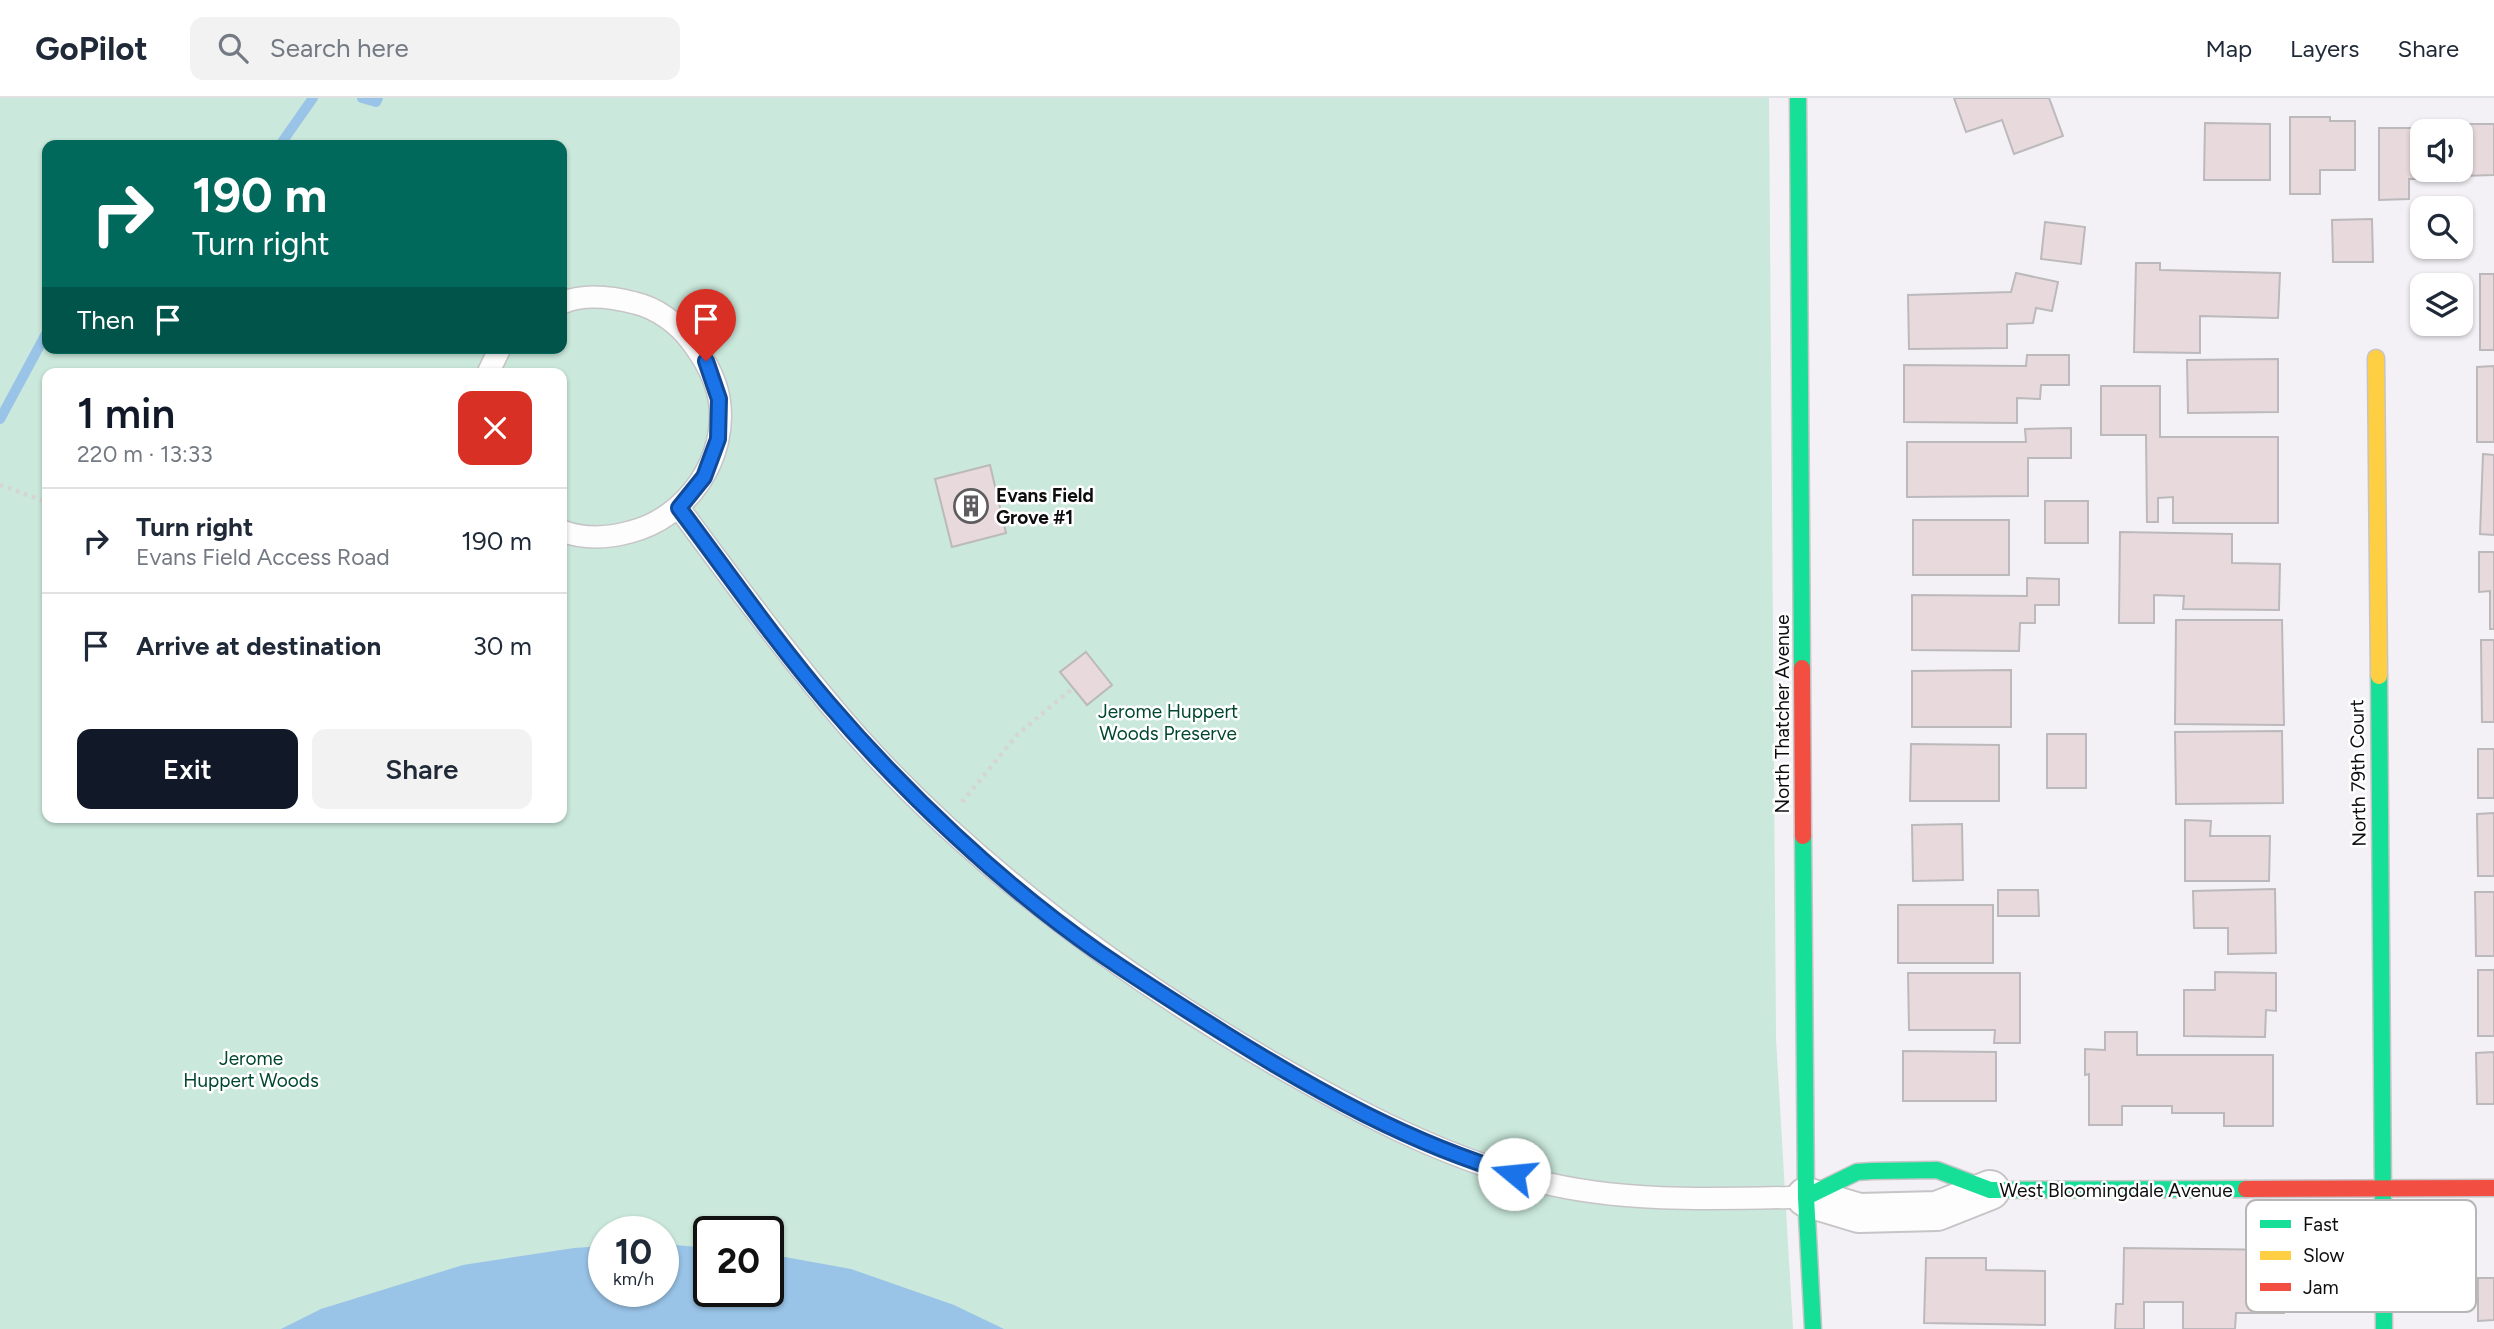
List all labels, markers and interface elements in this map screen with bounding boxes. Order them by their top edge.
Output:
search box [190,17,680,80]
text: GoPilot [35,29,148,68]
icon: search [214,29,252,67]
text: Search here [270,32,409,64]
text: Map [2205,34,2252,63]
text: Layers [2290,34,2359,63]
text: Share [2397,34,2459,63]
map controls [2410,119,2473,336]
button: sound [2410,119,2473,182]
text: 190 m [192,165,327,224]
icon: right [77,168,168,259]
button: search [2410,196,2473,259]
text: Turn right [192,225,330,263]
button: layers [2410,273,2473,336]
pin [676,289,736,361]
icon: arrive [687,300,725,338]
icon: arrive [149,301,187,339]
text: Then [77,304,135,336]
text: 1 min [77,388,175,439]
button: close [458,391,532,465]
text: 220 m · 13:33 [77,440,213,468]
place label: Evans Field Grove #1 [996,484,1094,529]
building icon: Evans Field Grove #1 [952,487,990,525]
text: Turn right [136,511,253,543]
icon: right [77,522,115,560]
text: 190 m [461,525,532,557]
text: Evans Field Access Road [136,543,390,571]
street label: North Thatcher Avenue [1771,614,1794,814]
icon: arrive [77,627,115,665]
text: Arrive at destination [136,630,381,662]
text: 30 m [473,630,532,662]
street label: North 79th Court [2345,699,2371,847]
park label: Jerome Huppert Woods Preserve [1098,700,1238,745]
button: Exit [77,729,298,809]
button: Share [312,729,532,809]
park label: Jerome Huppert Woods [183,1047,319,1092]
position arrow [1477,1137,1551,1211]
street label: West Bloomingdale Avenue [1999,1179,2233,1202]
legend [2246,1200,2476,1312]
text: Fast [2303,1213,2339,1236]
speed limit sign: 20 [693,1216,784,1307]
text: 10 [615,1231,652,1273]
text: Slow [2303,1244,2345,1267]
text: km/h [613,1268,654,1290]
text: Jam [2303,1276,2339,1299]

